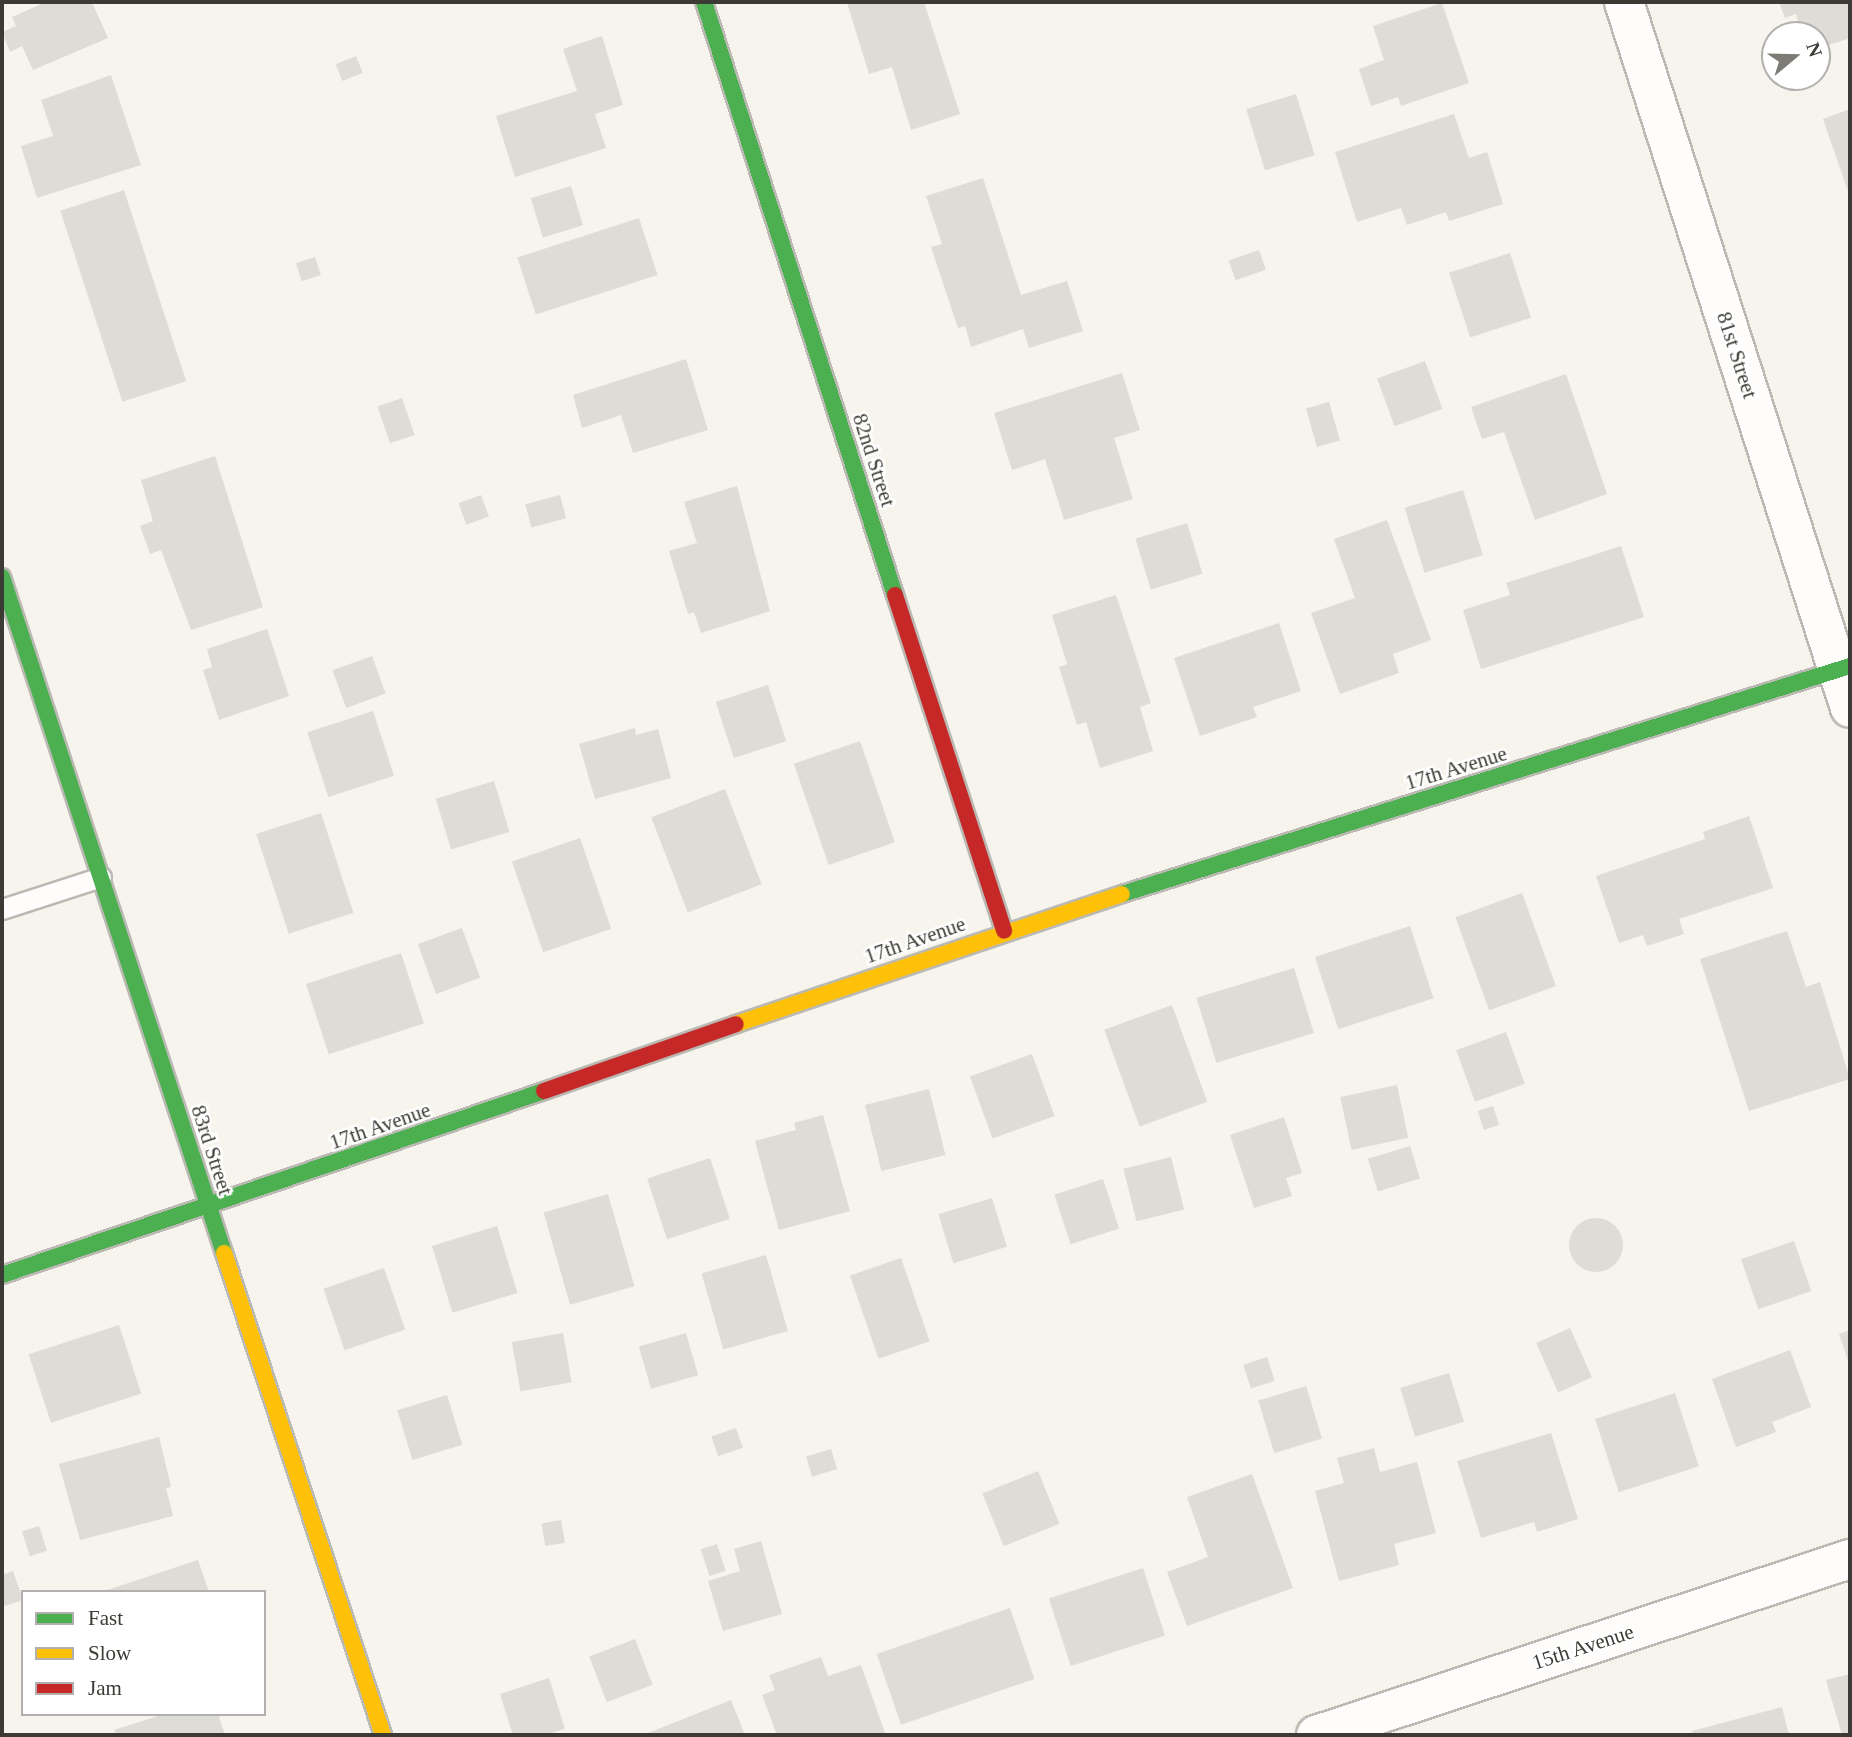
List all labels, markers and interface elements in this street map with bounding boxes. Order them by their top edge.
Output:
north arrow [1761,21,1831,91]
text: N [1802,40,1827,60]
street label: 81st Street [1711,309,1763,401]
street label: 82nd Street [847,410,901,510]
street label: 17th Avenue [1401,740,1511,796]
street label: 17th Avenue [861,911,969,969]
street label: 17th Avenue [326,1097,434,1155]
street label: 83rd Street [186,1102,238,1198]
legend [21,1590,266,1716]
text: Fast [88,1606,123,1630]
street label: 15th Avenue [1529,1619,1637,1675]
text: Slow [88,1641,131,1665]
text: Jam [88,1676,122,1700]

